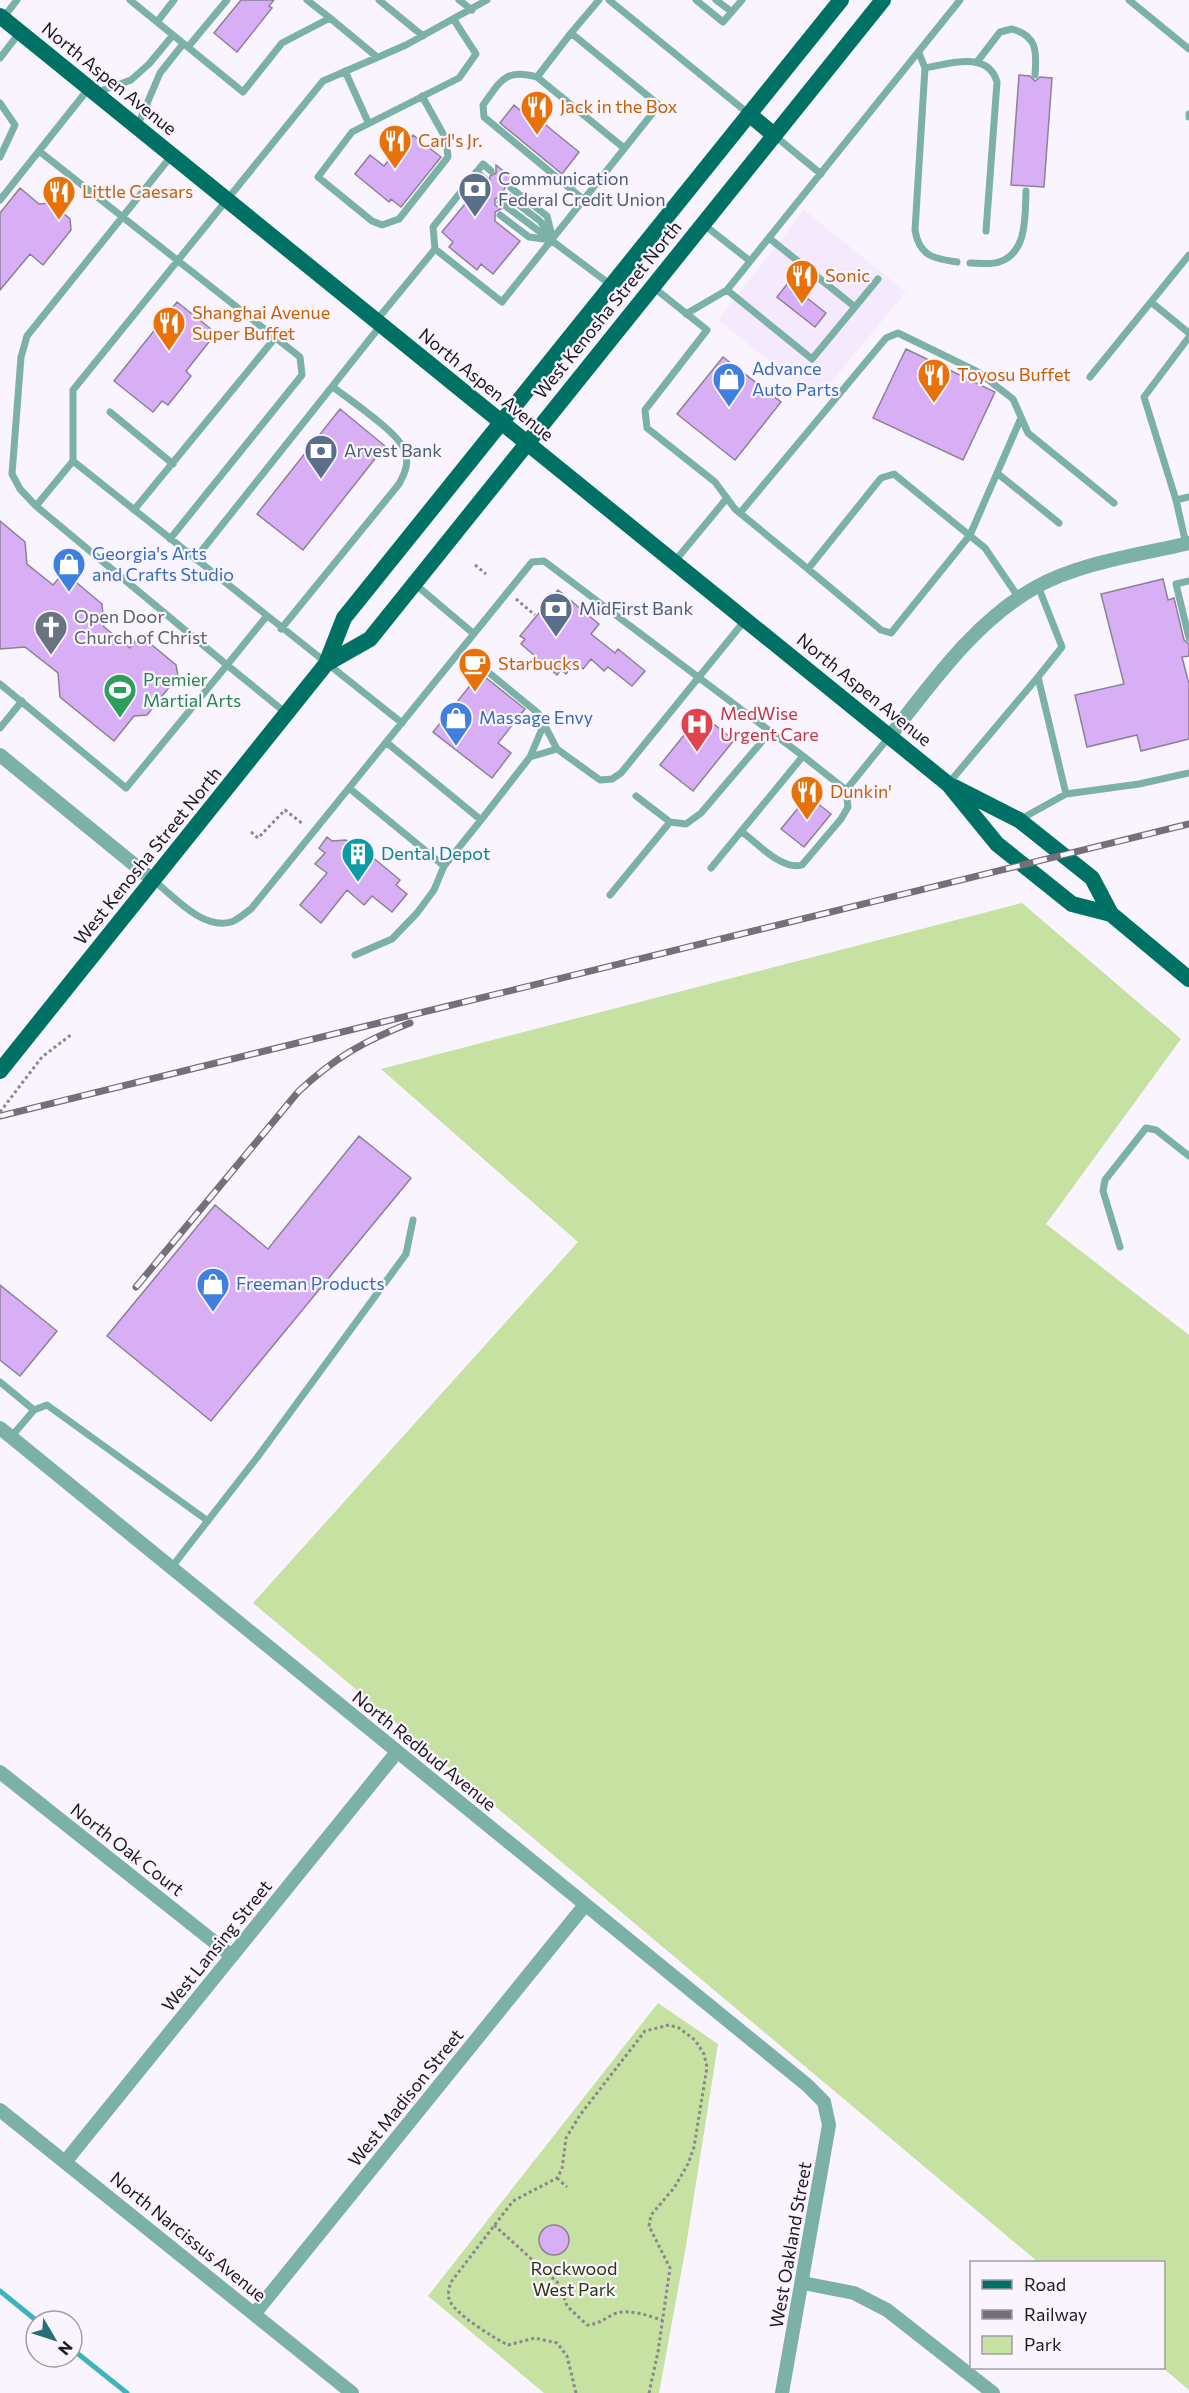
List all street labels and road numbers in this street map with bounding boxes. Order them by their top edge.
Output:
street label: North Aspen Avenue [38,17,182,139]
street label: West Kenosha Street North [529,216,686,403]
street label: North Aspen Avenue [415,323,559,445]
street label: North Aspen Avenue [793,628,937,750]
street label: West Kenosha Street North [69,762,226,949]
street label: North Redbud Avenue [348,1685,501,1815]
street label: North Oak Court [67,1798,189,1900]
street label: West Lansing Street [156,1875,276,2016]
street label: West Madison Street [343,2024,467,2171]
street label: West Oakland Street [765,2160,815,2330]
street label: North Narcissus Avenue [106,2167,271,2306]

